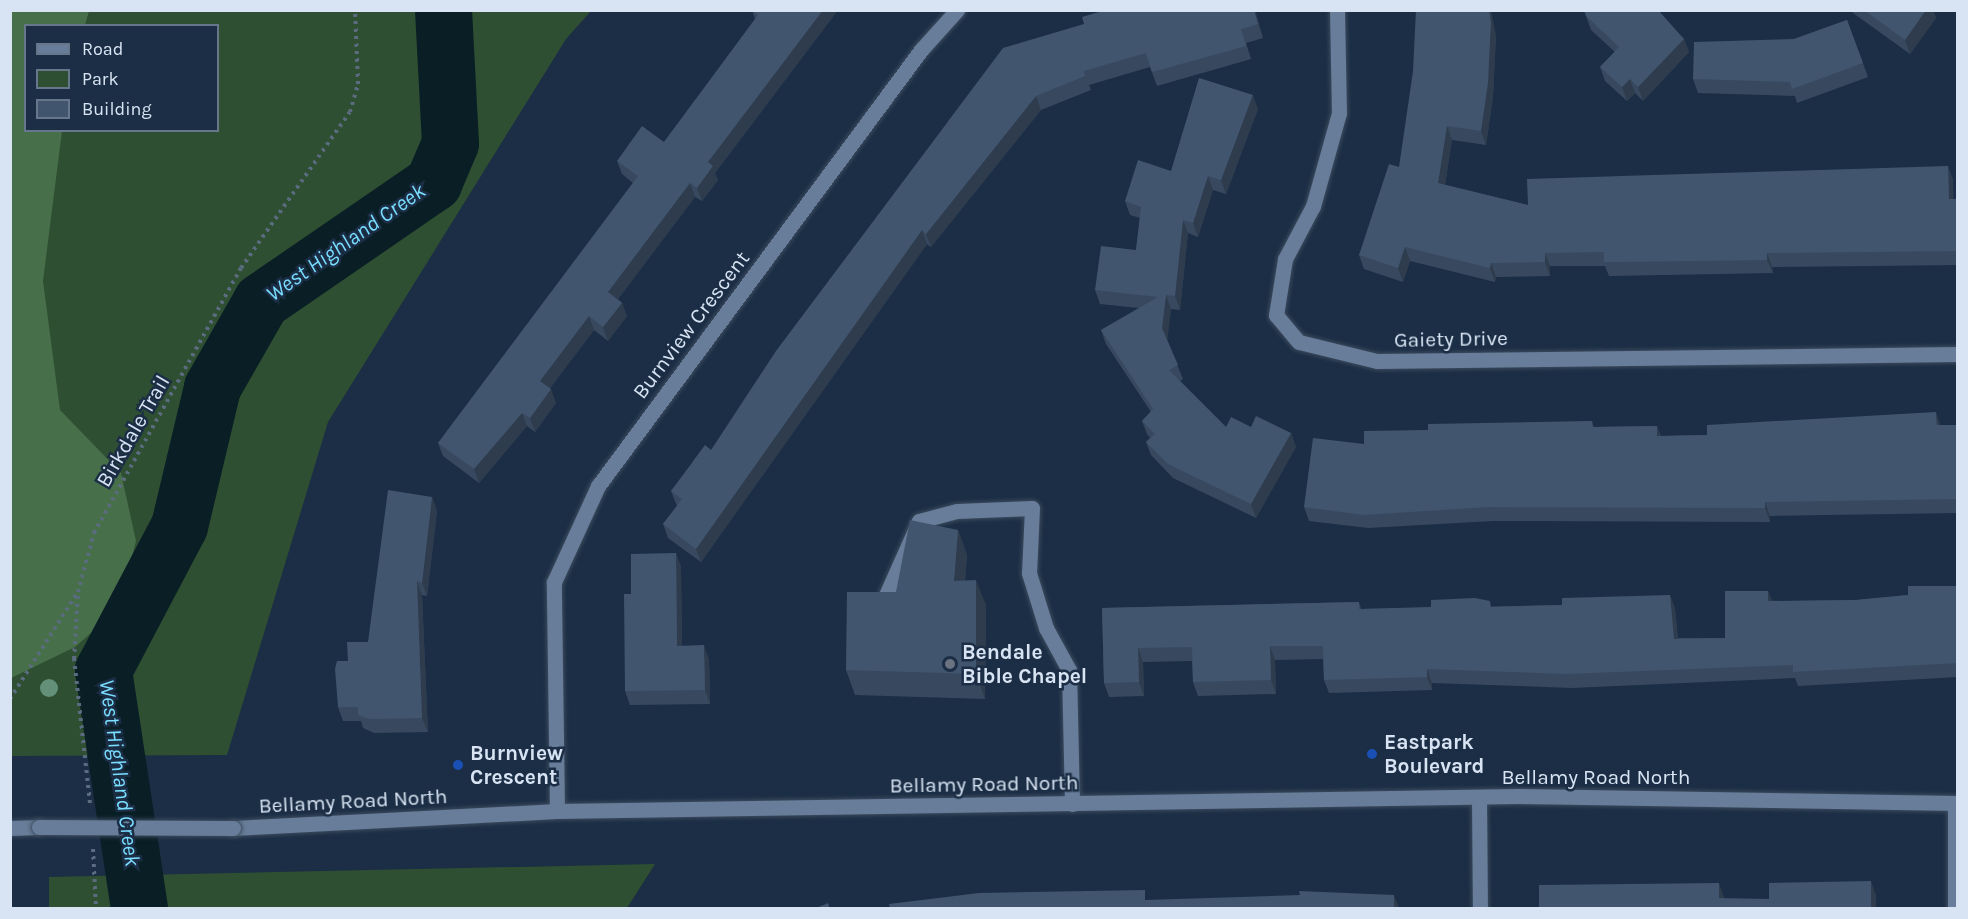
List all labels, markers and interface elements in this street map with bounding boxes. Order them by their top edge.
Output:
legend [24,24,219,132]
text: Road [82,38,123,60]
text: Park [82,68,119,90]
text: Building [82,98,152,120]
water label: West Highland Creek [261,178,431,308]
street label: Burnview Crescent [627,246,755,404]
street label: Gaiety Drive [1394,325,1508,353]
street label: Birkdale Trail [91,371,175,491]
place label: Bendale Bible Chapel [962,639,1087,689]
marker: Bendale Bible Chapel [943,657,957,671]
water label: West Highland Creek [93,678,145,868]
place label: Eastpark Boulevard [1384,729,1485,779]
place label: Burnview Crescent [470,740,563,790]
marker: Eastpark Boulevard [1365,747,1379,761]
marker: Burnview Crescent [451,758,465,772]
street label: Bellamy Road North [1502,764,1690,790]
street label: Bellamy Road North [889,770,1079,798]
street label: Bellamy Road North [258,783,448,819]

